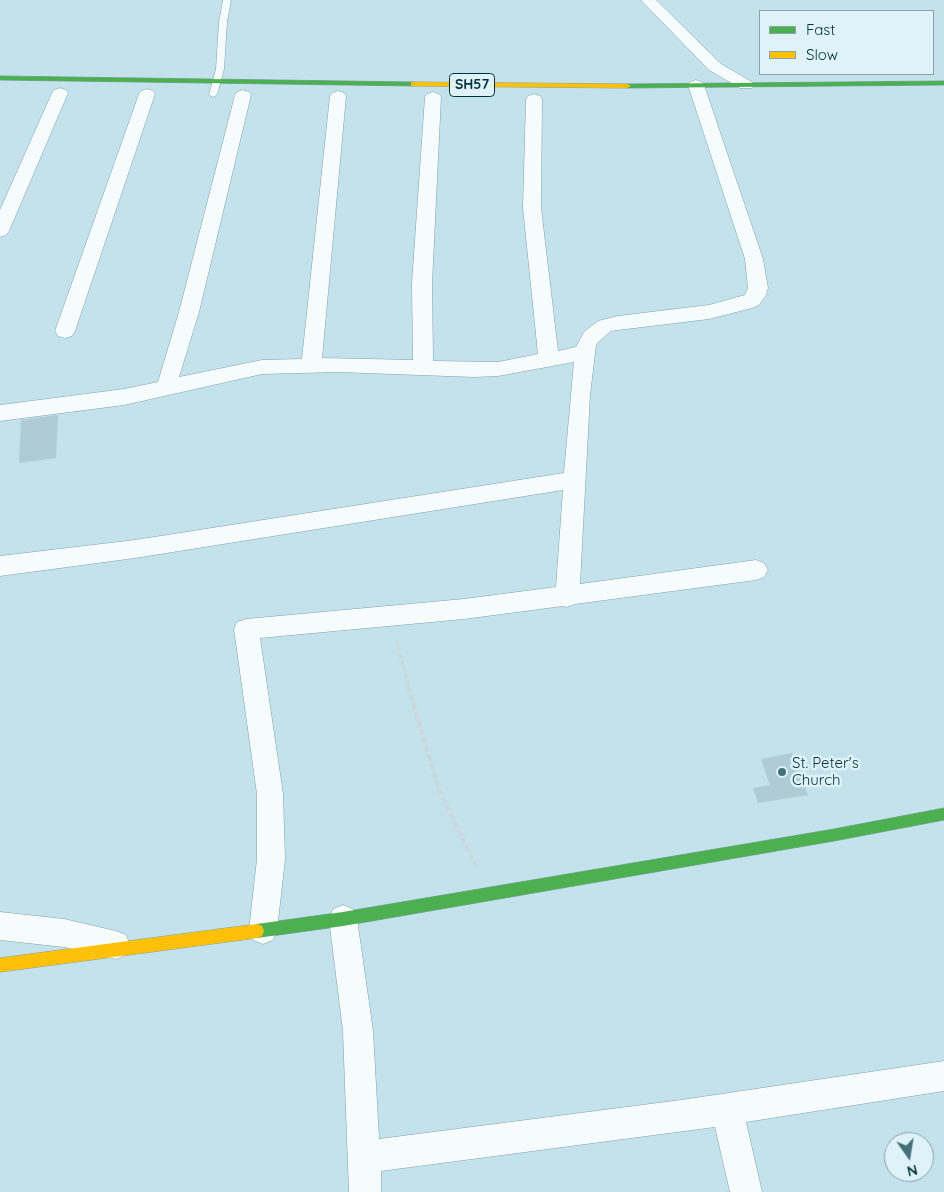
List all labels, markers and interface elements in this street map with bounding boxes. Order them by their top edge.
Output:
legend [759,10,934,75]
text: Fast [806,20,835,39]
text: Slow [806,45,838,64]
road number: SH57 [450,74,494,96]
place label: St. Peter's Church [792,754,859,789]
marker: St. Peter's Church [776,766,788,778]
north arrow [884,1132,934,1182]
text: N [905,1161,919,1181]

